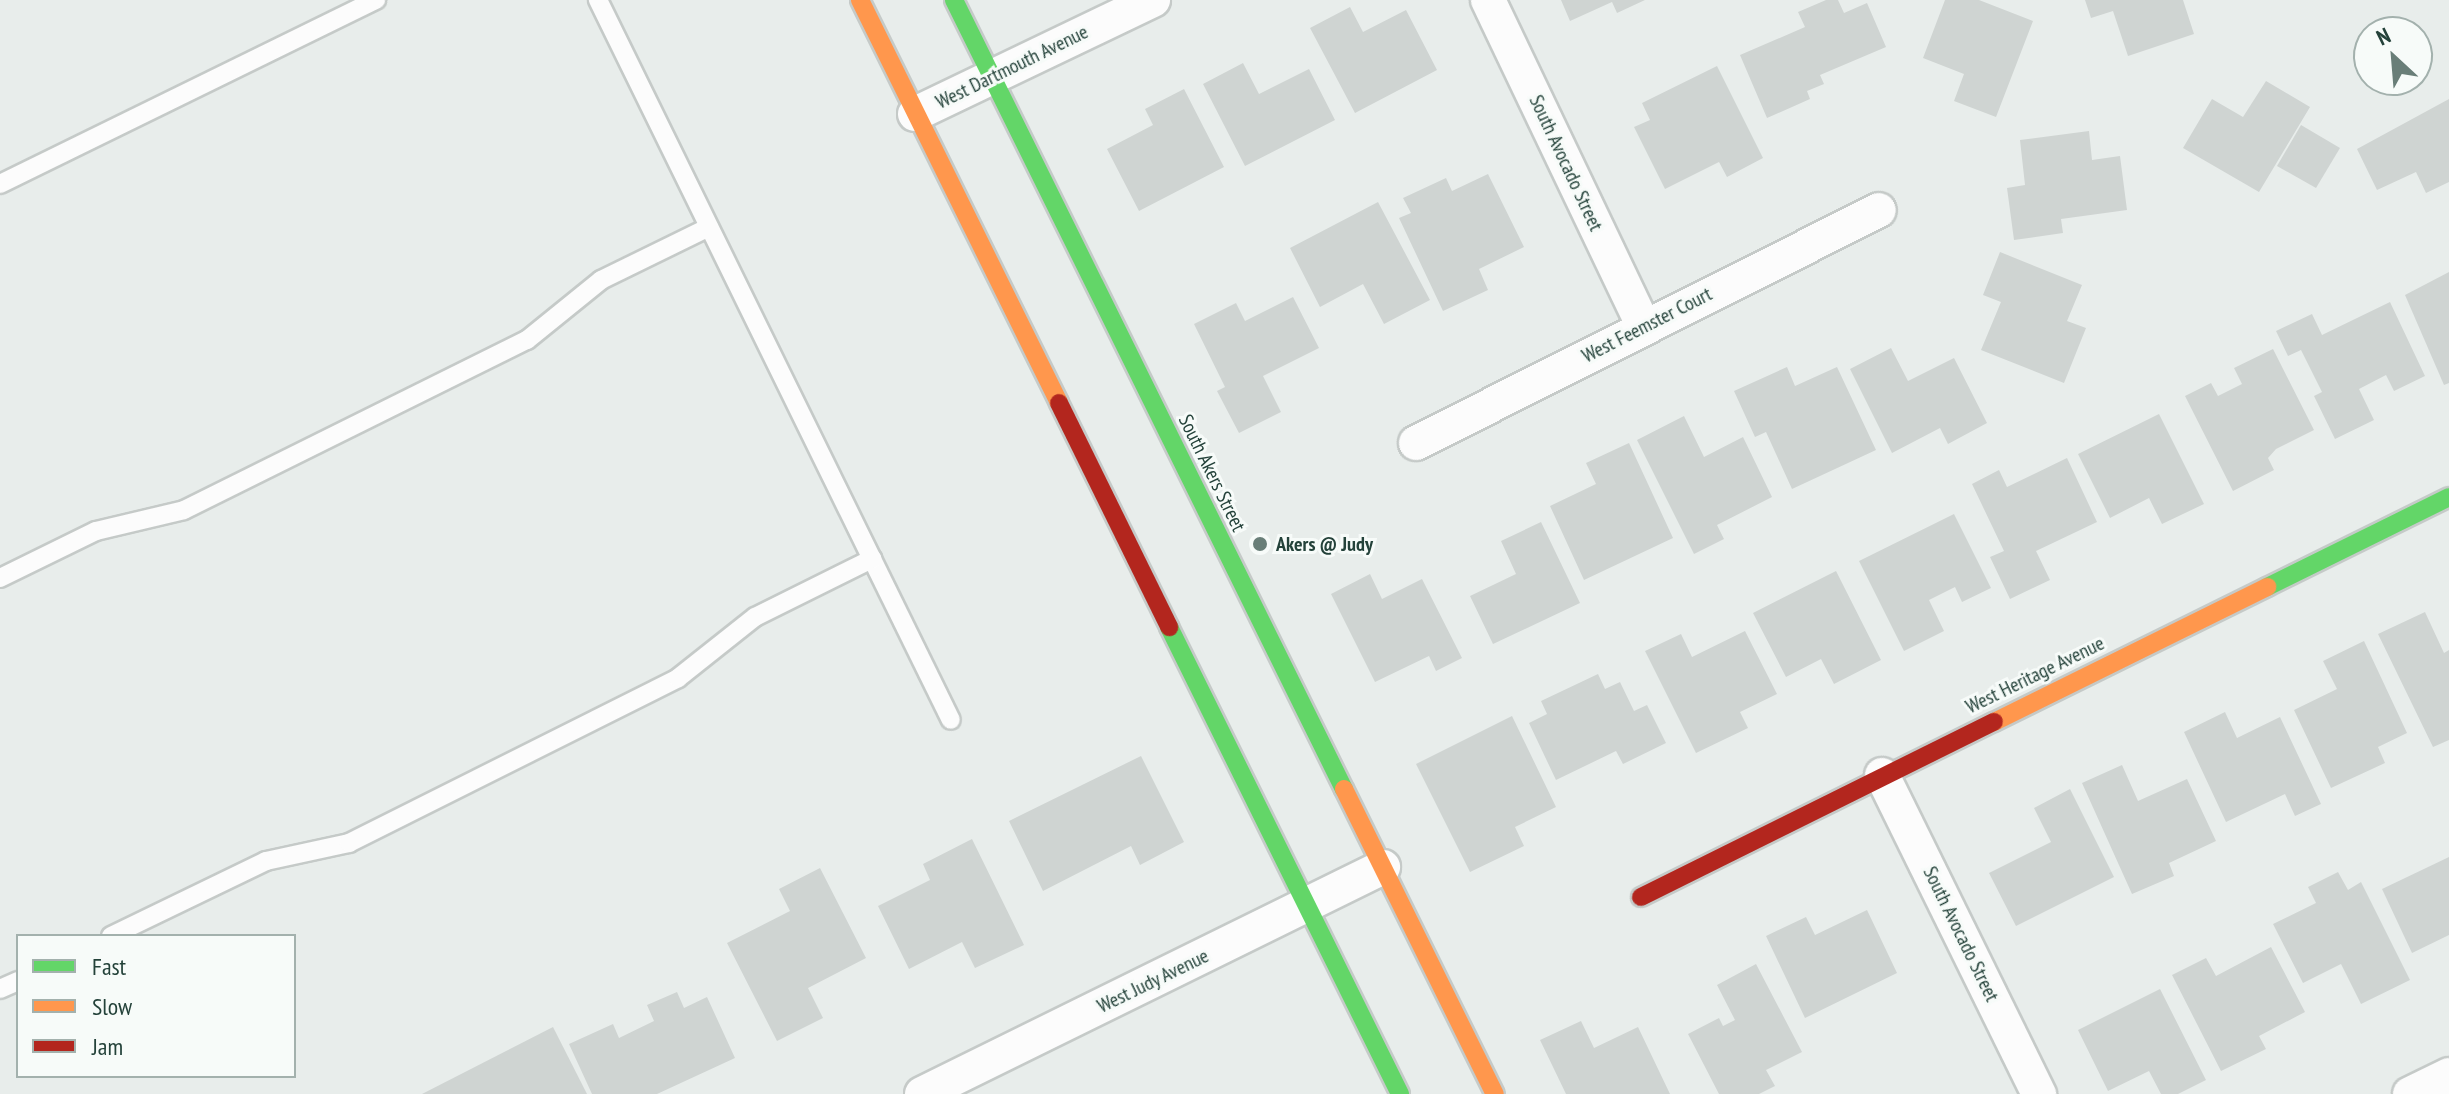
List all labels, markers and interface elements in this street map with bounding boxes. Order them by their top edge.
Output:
north arrow [2353,16,2433,96]
street label: West Dartmouth Avenue [932,20,1092,114]
text: N [2372,21,2395,51]
street label: South Avocado Street [1524,91,1608,235]
street label: West Feemster Court [1578,282,1716,368]
street label: South Akers Street [1173,410,1251,536]
place label: Akers @ Judy [1276,532,1373,556]
marker: Akers @ Judy [1251,535,1269,553]
street label: West Heritage Avenue [1962,631,2108,719]
street label: South Avocado Street [1918,862,2004,1006]
legend [16,934,296,1078]
street label: West Judy Avenue [1093,943,1213,1019]
text: Fast [92,951,126,982]
text: Slow [92,991,132,1022]
text: Jam [92,1031,123,1062]

